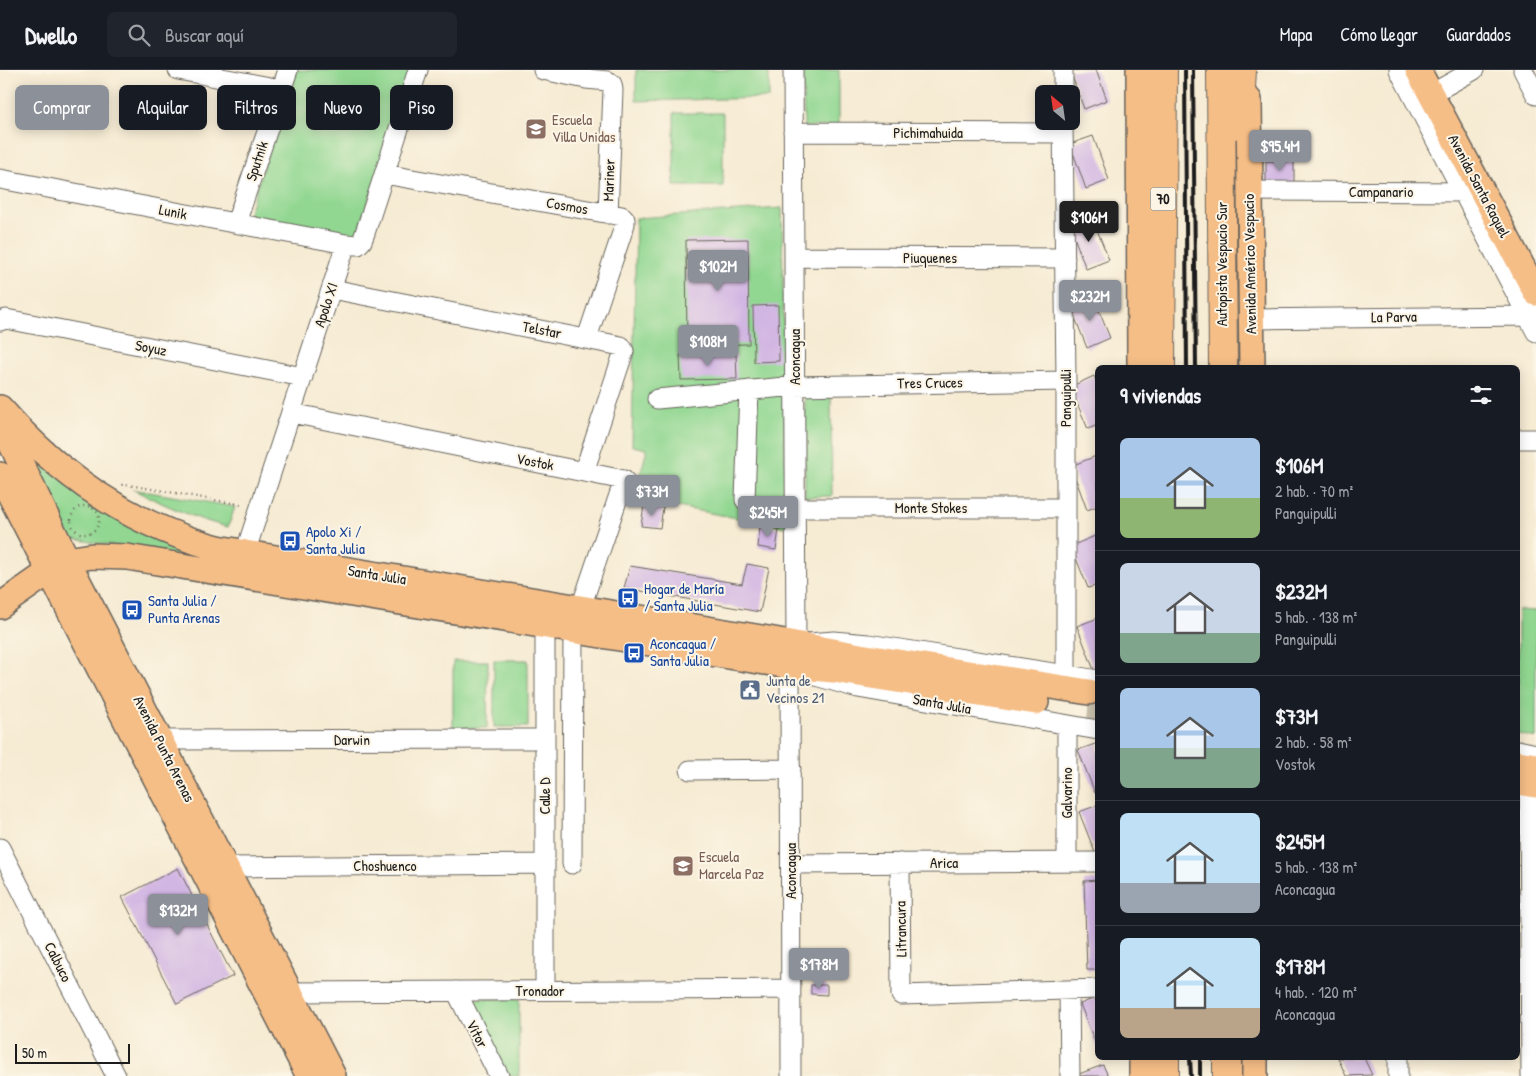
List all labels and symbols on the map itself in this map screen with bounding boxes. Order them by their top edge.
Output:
north arrow [1035,85,1080,130]
place label: Escuela Villa Unidas [552,109,616,147]
school or university icon: Escuela Villa Unidas [524,117,548,141]
street label: Pichimahuida [893,122,963,143]
pin: $95.4M [1239,129,1321,172]
street label: Avenida Santa Raquel [1443,130,1516,241]
street label: Sputnik [240,138,273,184]
street label: Mariner [597,158,620,202]
street label: Campanario [1349,181,1413,202]
road number: 70 [1150,188,1176,210]
street label: Cosmos [545,192,590,220]
street label: Avenida Américo Vespucio [1238,194,1261,334]
street label: Lunik [157,199,189,224]
pin: $106M [1054,200,1124,243]
street label: Autopista Vespucio Sur [1211,202,1232,326]
street label: Piuquenes [903,247,957,268]
pin: $102M [683,250,753,292]
street label: Apolo XI [308,280,343,330]
pin: $232M [1055,280,1125,322]
street label: La Parva [1371,306,1417,327]
street label: Telstar [521,315,564,344]
pin: $108M [673,324,743,367]
street label: Aconcagua [784,329,805,385]
street label: Soyuz [134,334,169,361]
street label: Panguipulli [1055,369,1076,427]
street label: Tres Cruces [897,371,963,394]
street label: Vostok [515,448,556,475]
pin: $73M [622,474,682,517]
pin: $245M [733,496,803,538]
street label: Monte Stokes [895,497,967,518]
place label: Apolo Xi / Santa Julia [306,521,365,559]
bus stop icon: Apolo Xi / Santa Julia [278,529,302,553]
street label: Santa Julia [346,560,408,589]
place label: Hogar de María / Santa Julia [644,578,724,616]
bus stop icon: Hogar de María / Santa Julia [616,586,640,610]
place label: Santa Julia / Punta Arenas [148,590,220,628]
bus stop icon: Santa Julia / Punta Arenas [120,598,144,622]
place label: Aconcagua / Santa Julia [650,633,716,671]
bus stop icon: Aconcagua / Santa Julia [622,641,646,665]
place label: Junta de Vecinos 21 [766,670,824,708]
public building icon: Junta de Vecinos 21 [738,678,762,702]
street label: Santa Julia [911,688,973,719]
street label: Avenida Punta Arenas [129,692,200,806]
street label: Darwin [334,729,370,750]
street label: Galvarino [1056,768,1077,818]
street label: Calle D [534,777,555,815]
street label: Aconcagua [780,843,801,899]
place label: Escuela Marcela Paz [699,846,765,884]
street label: Arica [930,852,958,873]
school or university icon: Escuela Marcela Paz [671,854,695,878]
street label: Choshuenco [353,855,417,876]
pin: $132M [143,894,213,936]
street label: Litrancura [890,901,911,957]
street label: Calbuco [40,938,77,985]
pin: $178M [784,948,854,990]
street label: Tronador [515,980,565,1001]
street label: Vitor [462,1016,493,1052]
scale bar [15,1041,130,1064]

